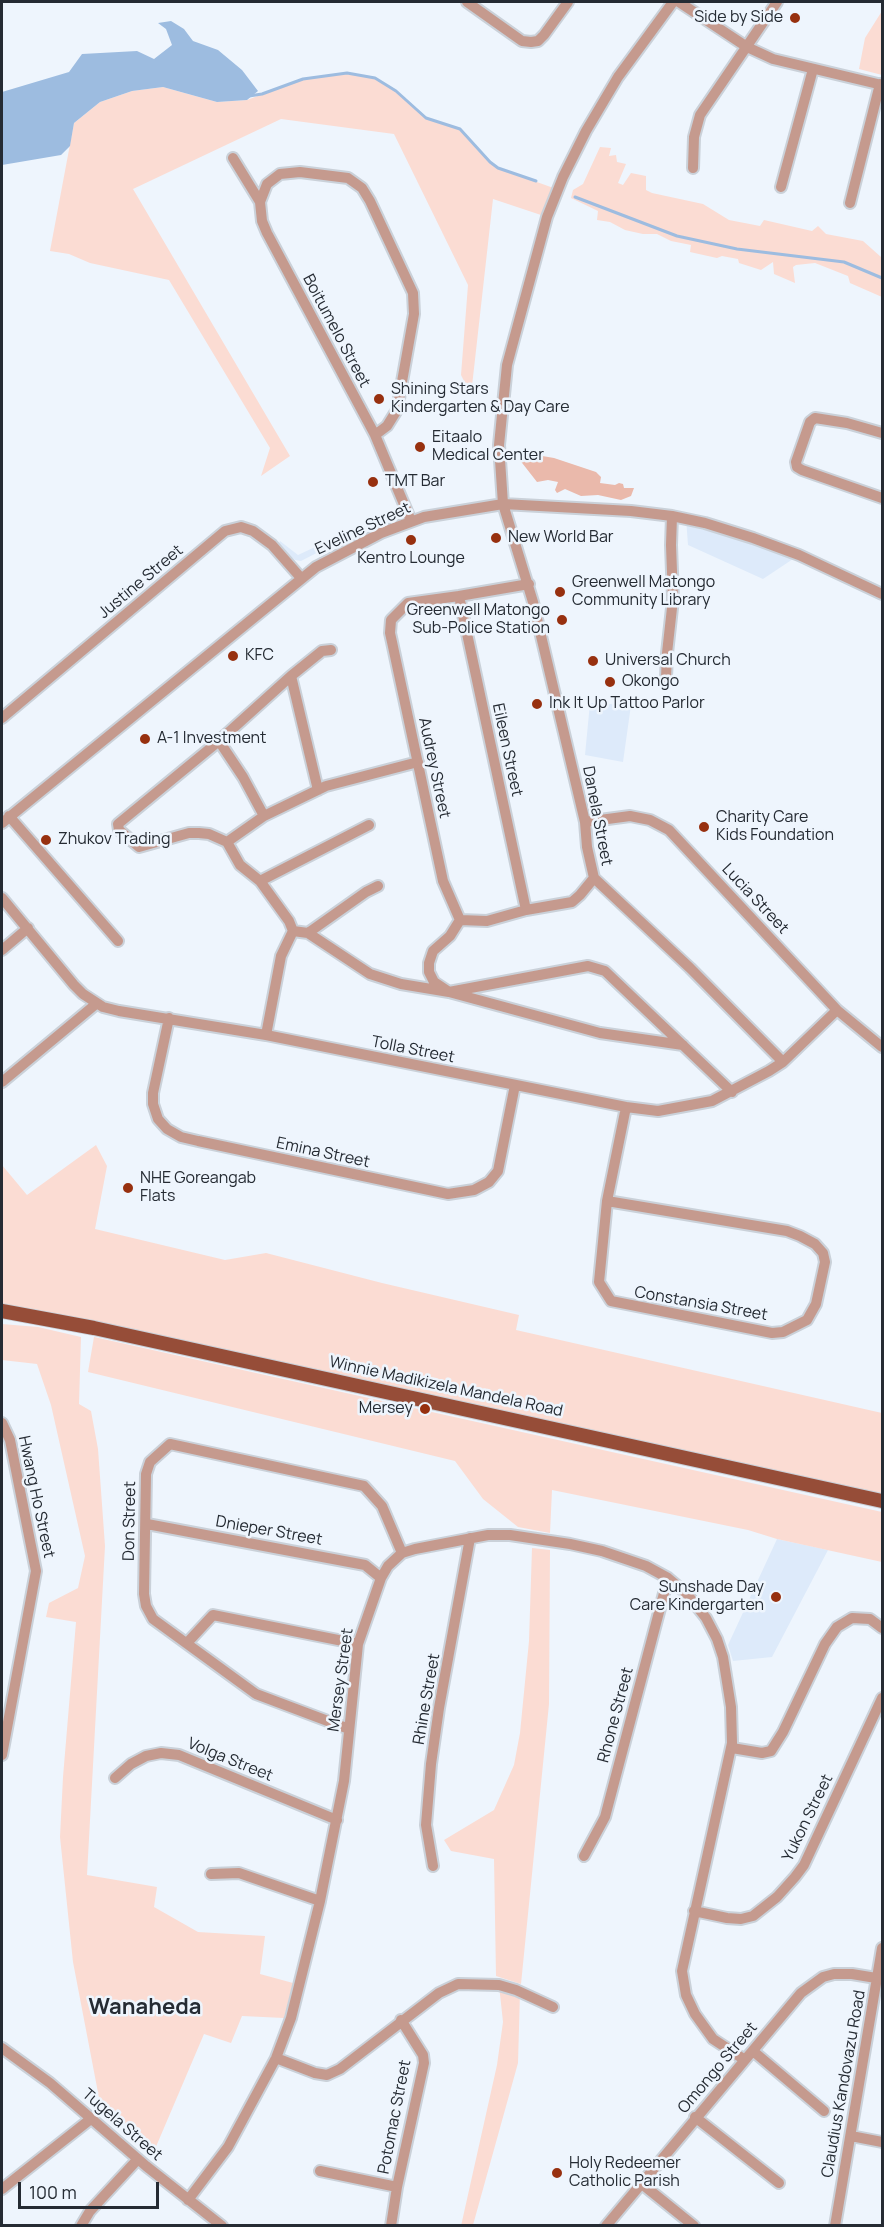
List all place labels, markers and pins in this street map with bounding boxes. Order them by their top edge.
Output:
place label: Side by Side [694,8,783,28]
marker: Side by Side [788,11,802,25]
place label: Shining Stars Kindergarten & Day Care [391,380,570,418]
marker: Shining Stars Kindergarten & Day Care [372,392,386,406]
place label: Eitaalo Medical Center [432,428,544,466]
marker: Eitaalo Medical Center [413,440,427,454]
place label: TMT Bar [385,472,445,492]
marker: TMT Bar [366,475,380,489]
place label: New World Bar [508,528,614,548]
marker: New World Bar [489,531,503,545]
marker: Kentro Lounge [404,533,418,547]
place label: Kentro Lounge [357,549,465,569]
place label: Greenwell Matongo Community Library [572,573,715,611]
marker: Greenwell Matongo Community Library [553,585,567,599]
place label: Greenwell Matongo Sub-Police Station [407,601,550,639]
marker: Greenwell Matongo Sub-Police Station [555,613,569,627]
place label: KFC [245,646,274,666]
marker: KFC [226,649,240,663]
place label: Universal Church [605,651,731,671]
marker: Universal Church [586,654,600,668]
place label: Okongo [622,672,679,692]
marker: Okongo [603,675,617,689]
place label: Ink It Up Tattoo Parlor [549,694,705,714]
marker: Ink It Up Tattoo Parlor [530,697,544,711]
place label: A-1 Investment [157,729,266,749]
marker: A-1 Investment [138,732,152,746]
place label: Charity Care Kids Foundation [716,808,834,846]
marker: Charity Care Kids Foundation [697,820,711,834]
place label: Zhukov Trading [58,830,170,850]
marker: Zhukov Trading [39,833,53,847]
place label: NHE Goreangab Flats [140,1169,256,1207]
marker: NHE Goreangab Flats [121,1181,135,1195]
place label: Mersey [359,1399,413,1419]
marker: Mersey [418,1402,432,1416]
place label: Sunshade Day Care Kindergarten [630,1578,764,1616]
marker: Sunshade Day Care Kindergarten [769,1590,783,1604]
place label: Holy Redeemer Catholic Parish [569,2154,681,2192]
marker: Holy Redeemer Catholic Parish [550,2166,564,2180]

